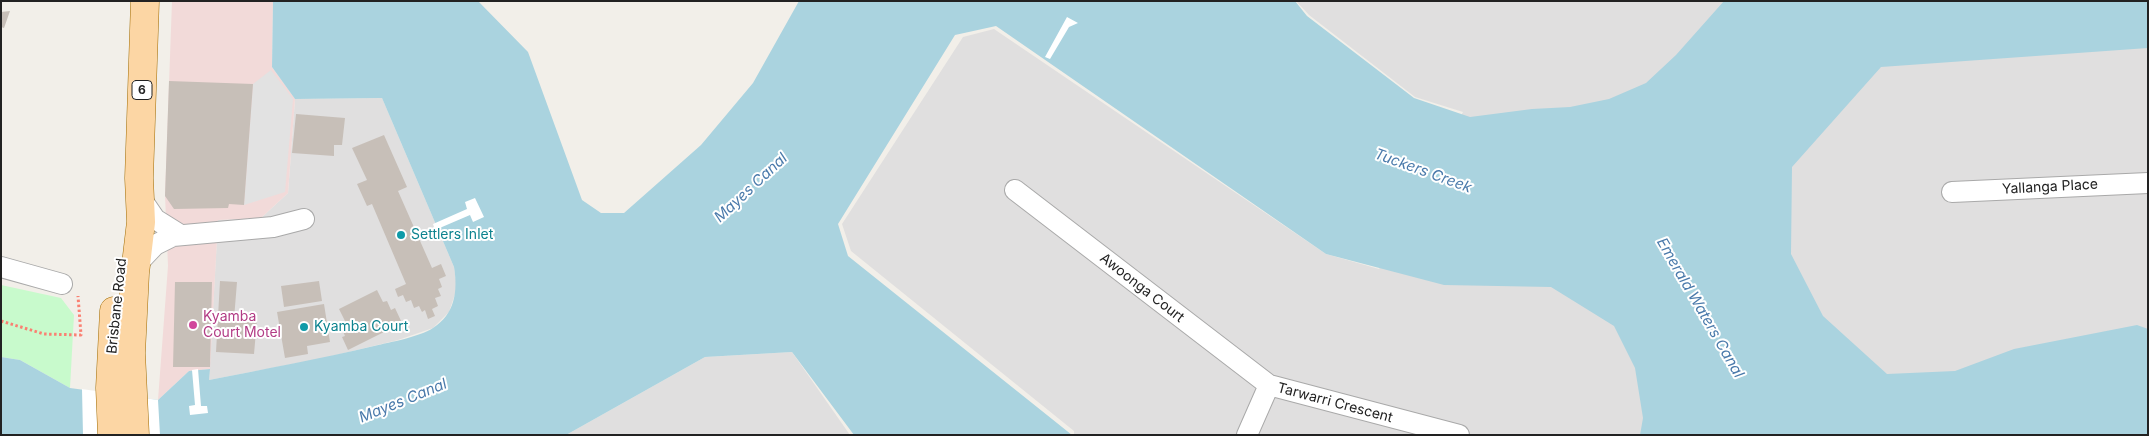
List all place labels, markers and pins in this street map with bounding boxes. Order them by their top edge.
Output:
place label: Settlers Inlet [411,227,493,243]
marker: Settlers Inlet [395,229,407,241]
place label: Kyamba Court Motel [203,309,281,342]
marker: Kyamba Court Motel [187,319,199,331]
place label: Kyamba Court [314,319,408,335]
marker: Kyamba Court [298,321,310,333]

